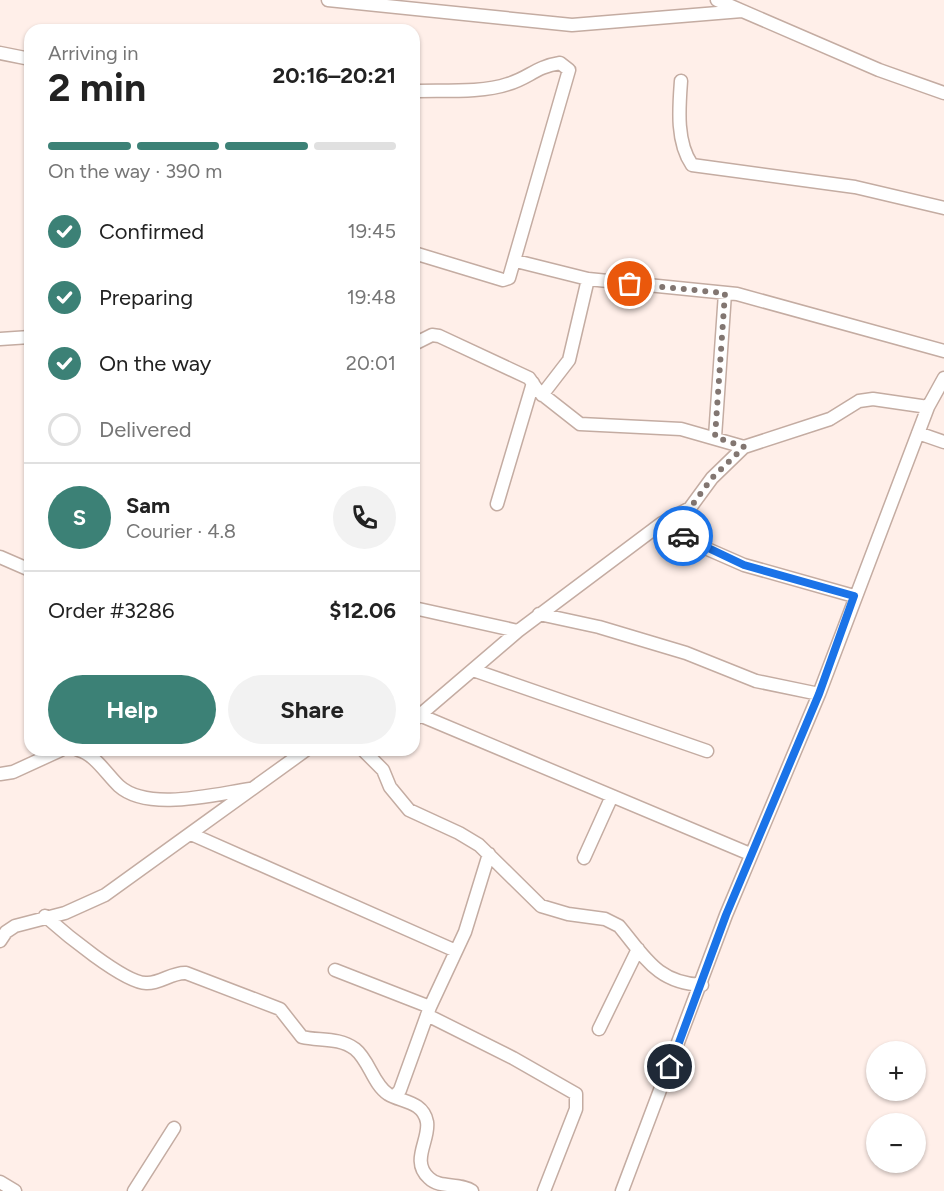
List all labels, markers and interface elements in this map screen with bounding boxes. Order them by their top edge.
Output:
text: Arriving in [48,41,138,65]
text: 20:16–20:21 [273,62,396,89]
text: 2 min [48,64,146,111]
text: On the way · 390 m [48,159,222,183]
icon: check [48,215,81,248]
text: Confirmed [99,218,204,245]
text: 19:45 [347,219,396,243]
pin [604,258,655,309]
icon: bag [613,267,646,300]
icon: check [48,281,81,314]
text: Preparing [99,284,193,311]
text: 19:48 [347,285,396,309]
icon: check [48,347,81,380]
text: On the way [99,350,211,377]
text: 20:01 [346,351,396,375]
text: Delivered [99,416,192,443]
button: phone [333,486,396,549]
text: Sam [126,492,170,519]
text: S [73,504,86,531]
courier [653,506,713,566]
text: Courier · 4.8 [126,519,236,543]
icon: car [667,520,700,553]
text: Order #3286 [48,597,174,624]
text: $12.06 [329,597,396,624]
button: Help [48,675,216,744]
button: Share [228,675,396,744]
pin [644,1041,695,1092]
map controls [866,1041,926,1173]
button: + [866,1041,926,1101]
icon: home [653,1050,686,1083]
button: − [866,1113,926,1173]

